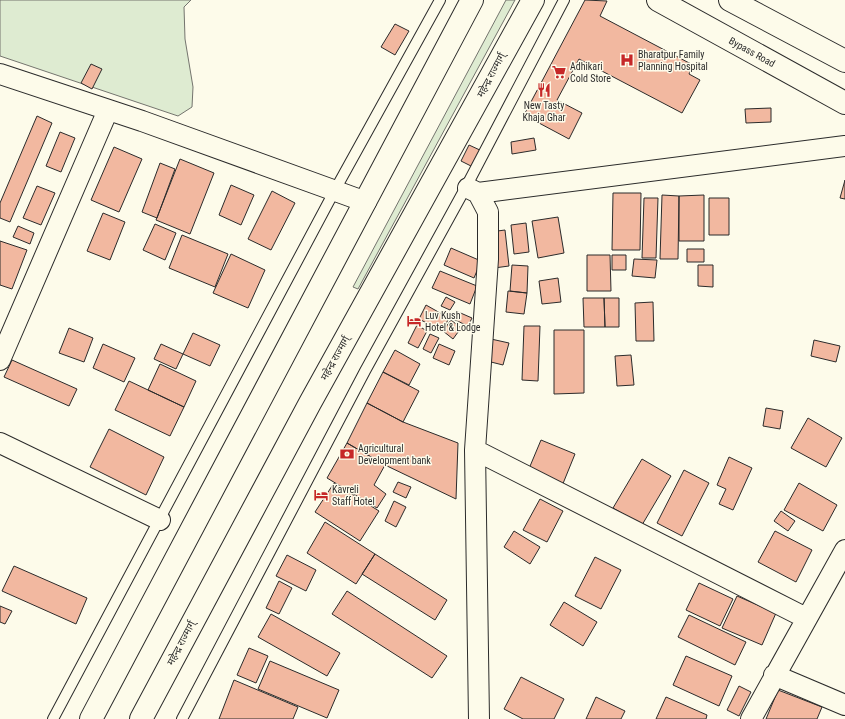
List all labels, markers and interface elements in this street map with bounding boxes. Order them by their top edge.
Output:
street label: Bypass Road [727,35,777,69]
street label: महेन्द्र राज्मार्ग् [475,49,509,100]
place label: Bharatpur Family Planning Hospital [638,49,708,72]
hospital icon: Bharatpur Family Planning Hospital [619,52,635,68]
place label: Adhikari Cold Store [570,61,611,84]
supermarket icon: Adhikari Cold Store [551,64,567,80]
restaurant icon: New Tasty Khaja Ghar [536,82,552,98]
place label: New Tasty Khaja Ghar [523,100,565,123]
place label: Luv Kush Hotel & Lodge [425,310,481,333]
hotel icon: Luv Kush Hotel & Lodge [406,313,422,329]
street label: महेन्द्र राज्मार्ग् [318,332,353,382]
place label: Agricultural Development bank [358,443,431,466]
bank icon: Agricultural Development bank [339,446,355,462]
place label: Kavreli Staff Hotel [332,484,375,507]
hotel icon: Kavreli Staff Hotel [313,487,329,503]
street label: महेन्द्र राज्मार्ग् [165,617,199,668]

